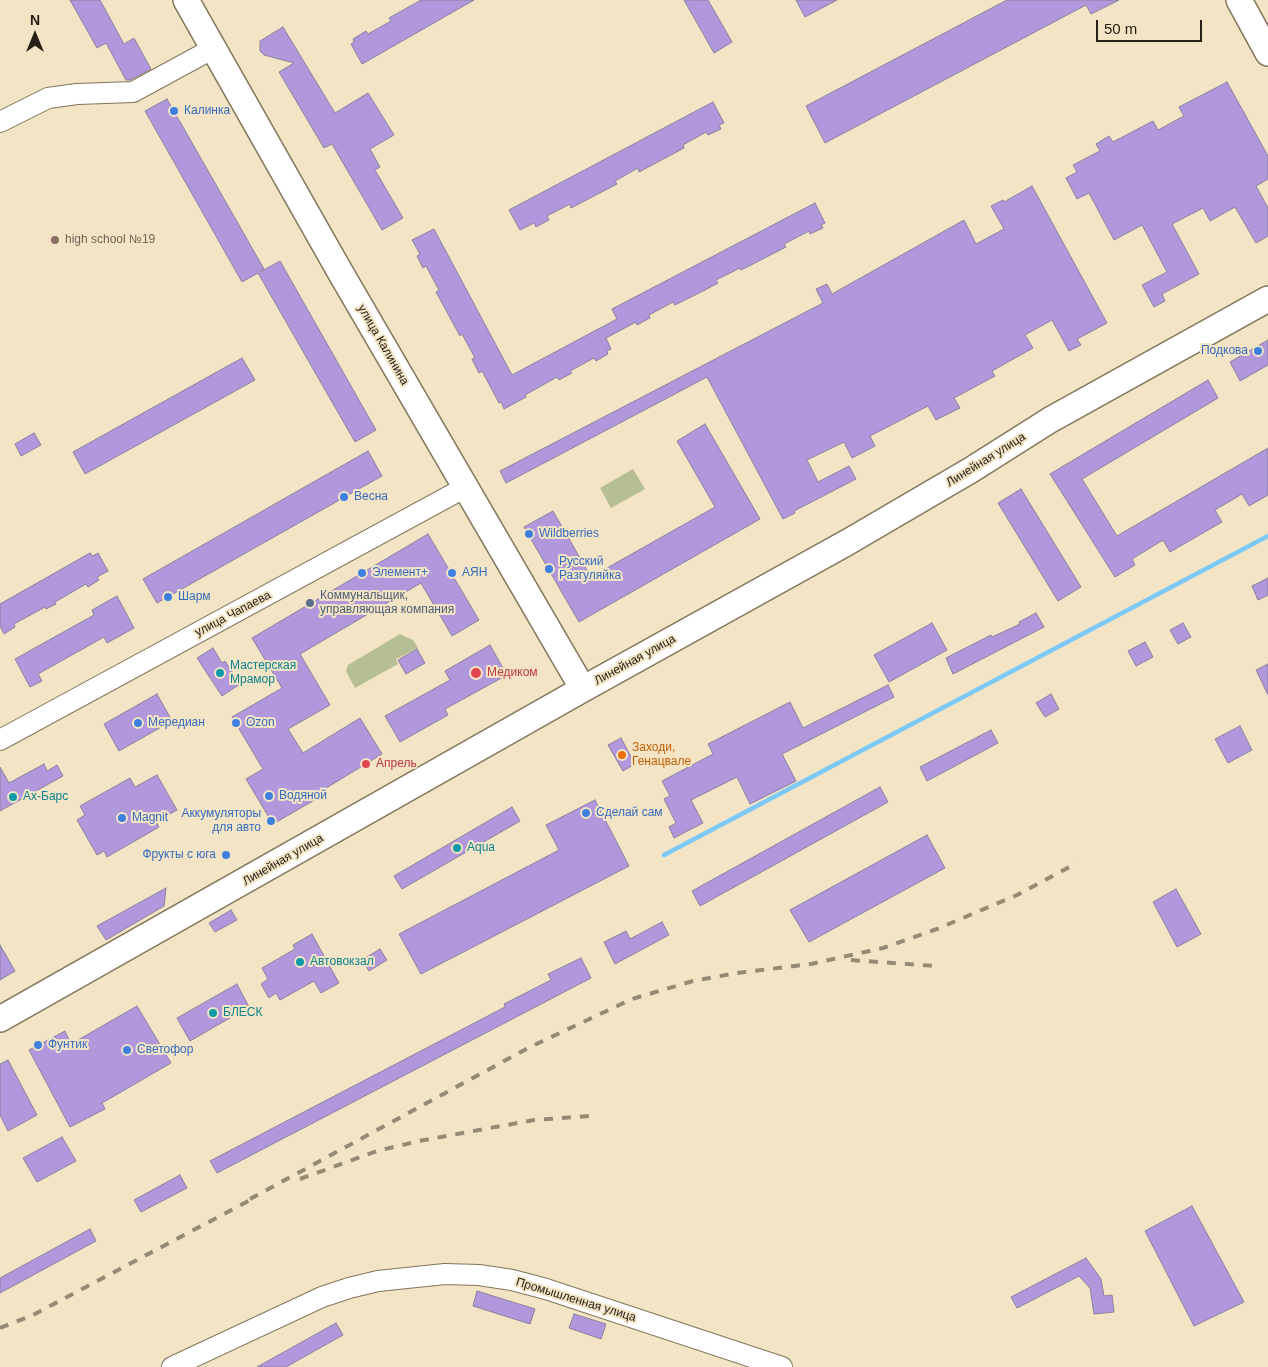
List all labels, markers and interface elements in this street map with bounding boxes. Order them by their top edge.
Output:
north arrow [10,10,60,60]
scale bar [1098,10,1204,42]
text: N [30,12,40,28]
text: 50 m [1104,20,1137,37]
place label: Калинка [184,104,230,118]
marker: Калинка [168,105,180,117]
place label: high school №19 [65,233,155,247]
marker: high school №19 [49,234,61,246]
street label: улица Калинина [354,302,412,388]
place label: Подкова [1201,344,1248,358]
marker: Подкова [1252,345,1264,357]
street label: Линейная улица [944,430,1028,490]
place label: Весна [354,490,388,504]
marker: Весна [338,491,350,503]
place label: Wildberries [539,527,599,541]
marker: Wildberries [523,528,535,540]
place label: Русский Разгуляйка [559,555,621,583]
marker: Русский Разгуляйка [543,563,555,575]
place label: Элемент+ [372,566,428,580]
place label: АЯН [462,566,487,580]
marker: Элемент+ [356,567,368,579]
marker: АЯН [446,567,458,579]
street label: улица Чапаева [193,588,273,640]
place label: Коммунальщик, управляющая компания [320,589,454,617]
place label: Шарм [178,590,211,604]
marker: Шарм [162,591,174,603]
marker: Коммунальщик, управляющая компания [304,597,316,609]
street label: Линейная улица [592,632,678,688]
place label: Мастерская Мрамор [230,659,296,687]
marker: Медиком [469,666,483,680]
place label: Медиком [487,666,538,680]
marker: Мастерская Мрамор [214,667,226,679]
place label: Мередиан [148,716,205,730]
place label: Ozon [246,716,275,730]
marker: Мередиан [132,717,144,729]
marker: Ozon [230,717,242,729]
place label: Заходи, Генацвале [632,741,691,769]
marker: Заходи, Генацвале [616,749,628,761]
place label: Апрель [376,757,417,771]
marker: Апрель [360,758,372,770]
place label: Водяной [279,789,327,803]
place label: Ах-Барс [23,790,68,804]
marker: Водяной [263,790,275,802]
marker: Ах-Барс [7,791,19,803]
place label: Сделай сам [596,806,663,820]
place label: Аккумуляторы для авто [182,807,261,835]
marker: Сделай сам [580,807,592,819]
place label: Magnit [132,811,168,825]
marker: Magnit [116,812,128,824]
marker: Аккумуляторы для авто [265,815,277,827]
street label: Линейная улица [240,831,326,889]
place label: Aqua [467,841,495,855]
marker: Aqua [451,842,463,854]
place label: Фрукты с юга [142,848,216,862]
marker: Фрукты с юга [220,849,232,861]
place label: Автовокзал [310,955,374,969]
marker: Автовокзал [294,956,306,968]
place label: БЛЕСК [223,1006,262,1020]
marker: БЛЕСК [207,1007,219,1019]
place label: Фунтик [48,1038,87,1052]
marker: Фунтик [32,1039,44,1051]
place label: Светофор [137,1043,193,1057]
marker: Светофор [121,1044,133,1056]
street label: Промышленная улица [514,1275,638,1325]

